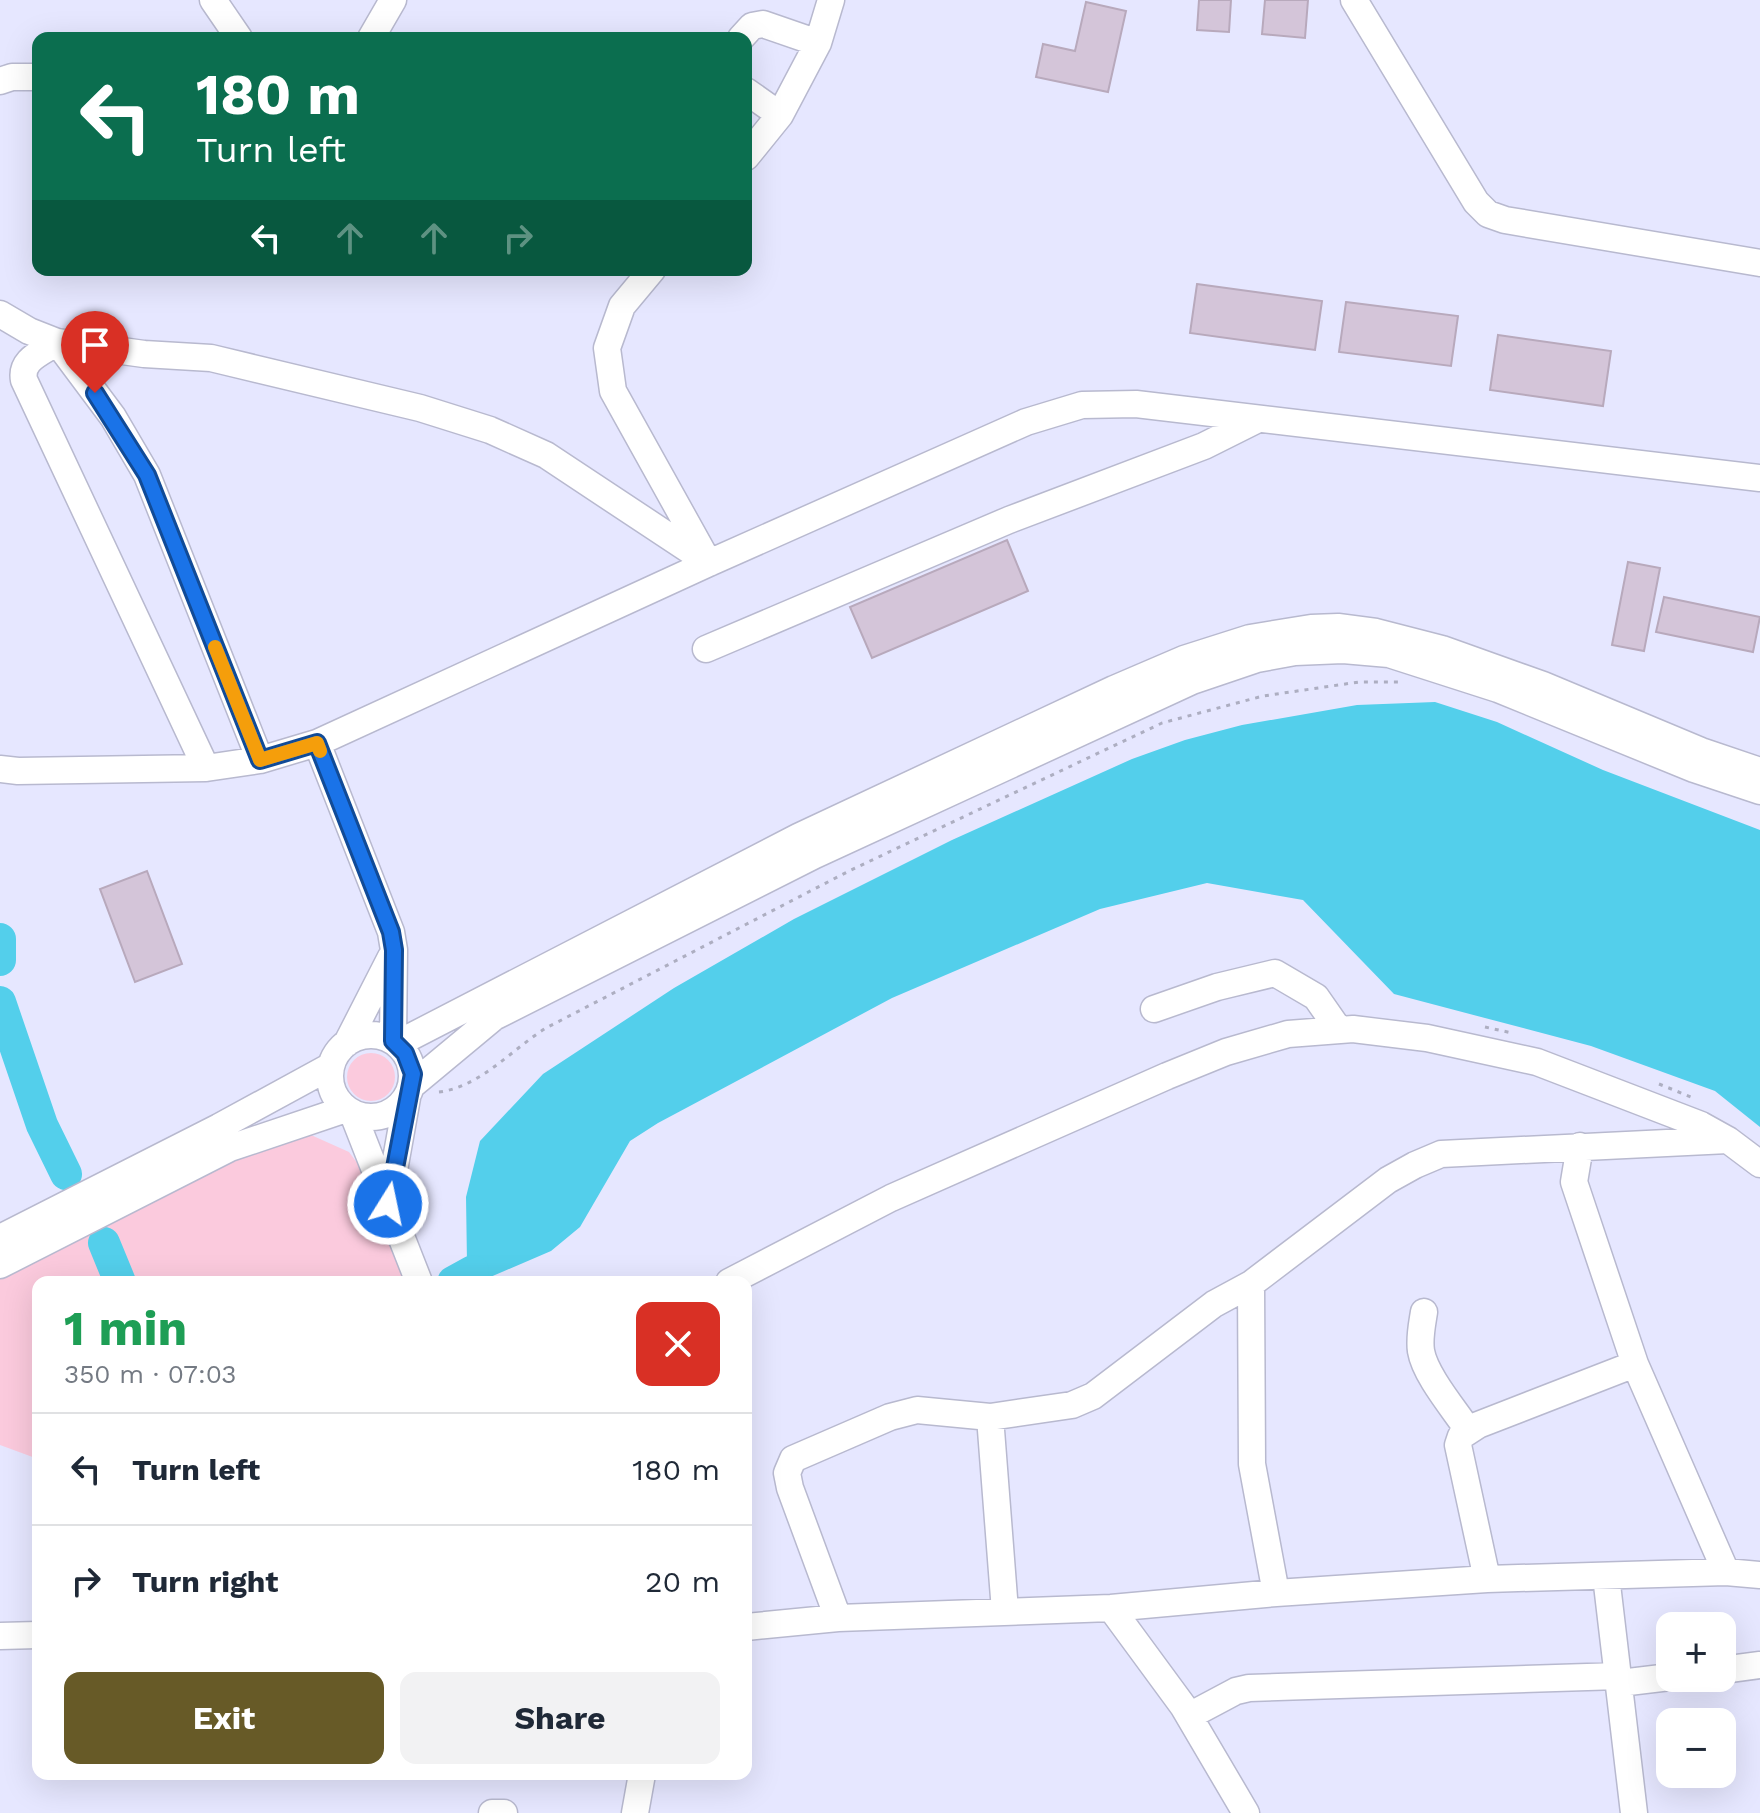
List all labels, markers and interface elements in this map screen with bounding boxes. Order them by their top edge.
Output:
text: 180 m [196,62,360,128]
icon: left [64,64,168,168]
text: Turn left [196,129,346,171]
icon: left [244,216,288,260]
icon: ahead [328,216,372,260]
icon: ahead [412,216,456,260]
icon: right [496,216,540,260]
pin [61,311,129,393]
icon: arrive [73,323,117,367]
position arrow [346,1162,430,1246]
text: 1 min [64,1300,187,1357]
button: close [636,1302,720,1386]
text: 350 m · 07:03 [64,1359,236,1389]
icon: left [64,1447,108,1491]
text: Turn left [132,1452,260,1487]
text: 180 m [632,1452,720,1487]
icon: right [64,1559,108,1603]
text: Turn right [132,1564,278,1599]
text: 20 m [645,1564,720,1599]
map controls [1656,1612,1736,1788]
button: + [1656,1612,1736,1692]
button: Exit [64,1672,384,1764]
button: Share [400,1672,720,1764]
button: − [1656,1708,1736,1788]

